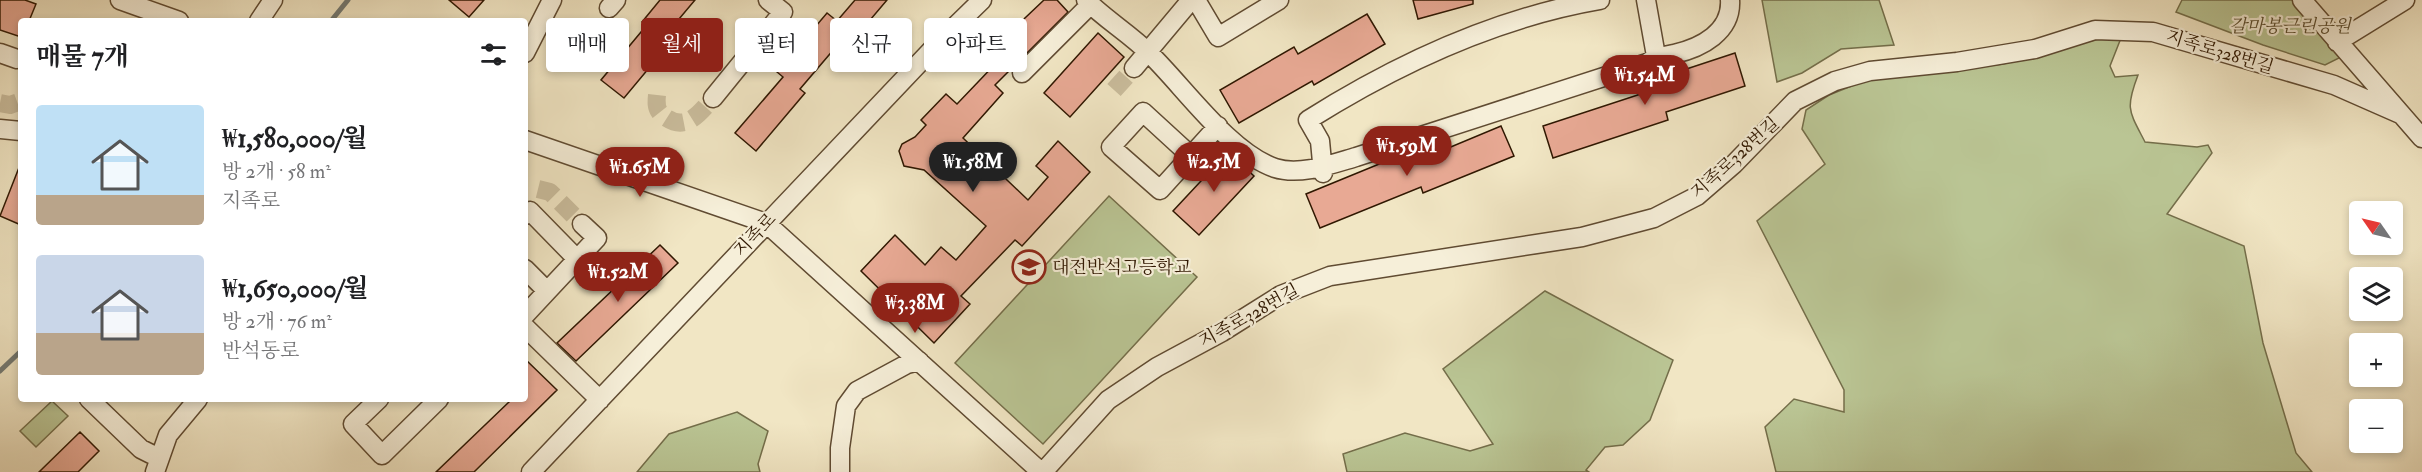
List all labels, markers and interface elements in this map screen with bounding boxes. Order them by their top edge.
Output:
park label: 갈마봉근린공원 [2229,15,2352,38]
chip: 매매 [546,18,629,72]
chip: 월세 [641,18,723,72]
chip: 필터 [735,18,818,72]
chip: 신규 [830,18,912,72]
chip: 아파트 [924,18,1027,72]
street label: 지족로328번길 [2163,25,2277,79]
icon: filters [477,38,510,71]
text: 매물 7개 [36,41,129,73]
pin: ₩1.54M [1596,55,1694,106]
text: ₩1.54M [1615,62,1675,87]
street label: 지족로328번길 [1686,112,1784,204]
text: ₩1,580,000/월 [222,123,367,155]
pin: ₩1.59M [1358,126,1456,177]
icon: home [84,129,156,201]
text: ₩1.59M [1377,133,1437,158]
pin: ₩1.58M [924,142,1022,193]
pin: ₩2.5M [1172,142,1256,193]
pin: ₩1.65M [591,147,689,198]
text: ₩1.58M [943,149,1003,174]
text: ₩2.5M [1187,149,1241,174]
text: ₩1.65M [609,154,671,179]
text: 방 2개 · 58 m² [222,159,331,184]
text: 지족로 [222,188,280,213]
north arrow [2349,201,2403,255]
map controls [2349,201,2403,453]
street label: 지족로 [729,208,781,262]
school or university icon: 대전반석고등학교 [1011,249,1047,285]
pin: ₩1.52M [569,252,667,303]
place label: 대전반석고등학교 [1052,256,1192,279]
text: ₩1.52M [588,259,648,284]
button: layers [2349,267,2403,321]
text: ₩1,650,000/월 [222,273,368,305]
icon: home [84,279,156,351]
street label: 지족로328번길 [1195,279,1303,353]
pin: ₩3.38M [866,283,964,334]
text: ₩3.38M [885,290,945,315]
text: 방 2개 · 76 m² [222,309,332,334]
button: + [2349,333,2403,387]
text: 반석동로 [222,338,299,363]
button: − [2349,399,2403,453]

